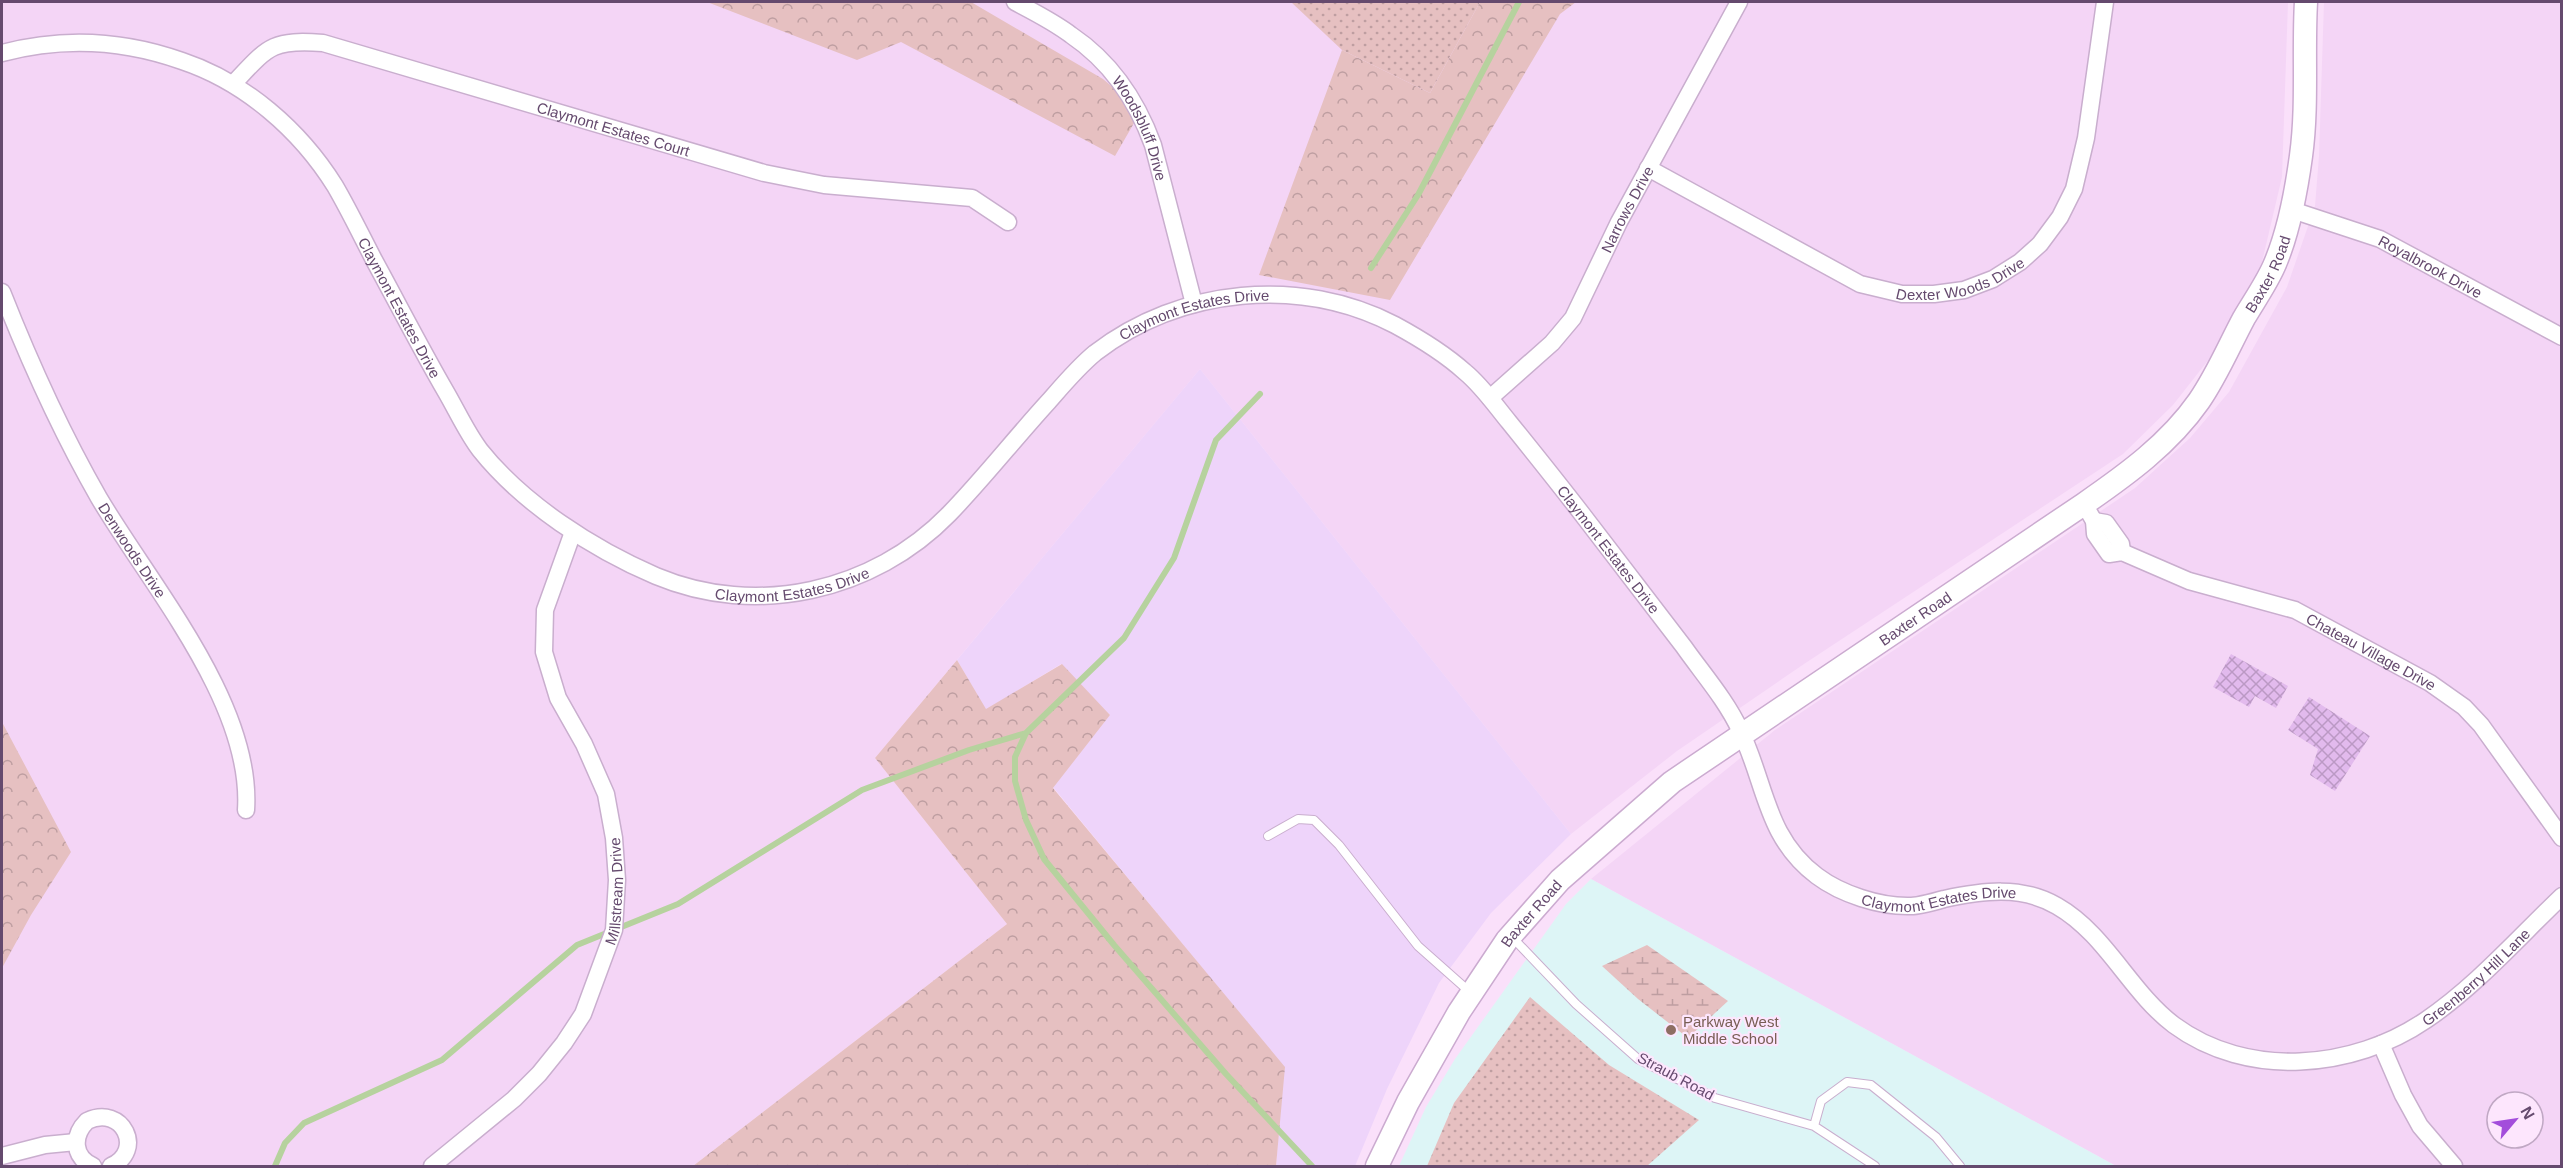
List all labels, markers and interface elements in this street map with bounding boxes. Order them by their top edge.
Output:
street label: Woodsbluff Drive [1109,72,1170,182]
street label: Claymont Estates Court [535,98,693,159]
street label: Narrows Drive [1597,163,1656,255]
street label: Royalbrook Drive [2376,231,2485,301]
street label: Baxter Road [2241,233,2293,315]
street label: Claymont Estates Drive [355,234,445,381]
street label: Dexter Woods Drive [1894,253,2027,303]
street label: Claymont Estates Drive [1116,286,1269,343]
street label: Claymont Estates Drive [1554,482,1664,616]
street label: Denwoods Drive [95,499,170,601]
street label: Claymont Estates Drive [714,563,872,605]
street label: Baxter Road [1876,588,1954,648]
street label: Chateau Village Drive [2304,609,2440,693]
street label: Millstream Drive [601,837,626,947]
street label: Baxter Road [1497,876,1565,950]
street label: Claymont Estates Drive [1859,883,2017,915]
street label: Greenberry Hill Lane [2418,925,2533,1029]
place label: Parkway West Middle School [1683,1013,1779,1047]
marker: Parkway West Middle School [1664,1023,1678,1037]
street label: Straub Road [1635,1049,1717,1103]
north arrow [2485,1090,2545,1150]
text: N [2517,1104,2538,1122]

